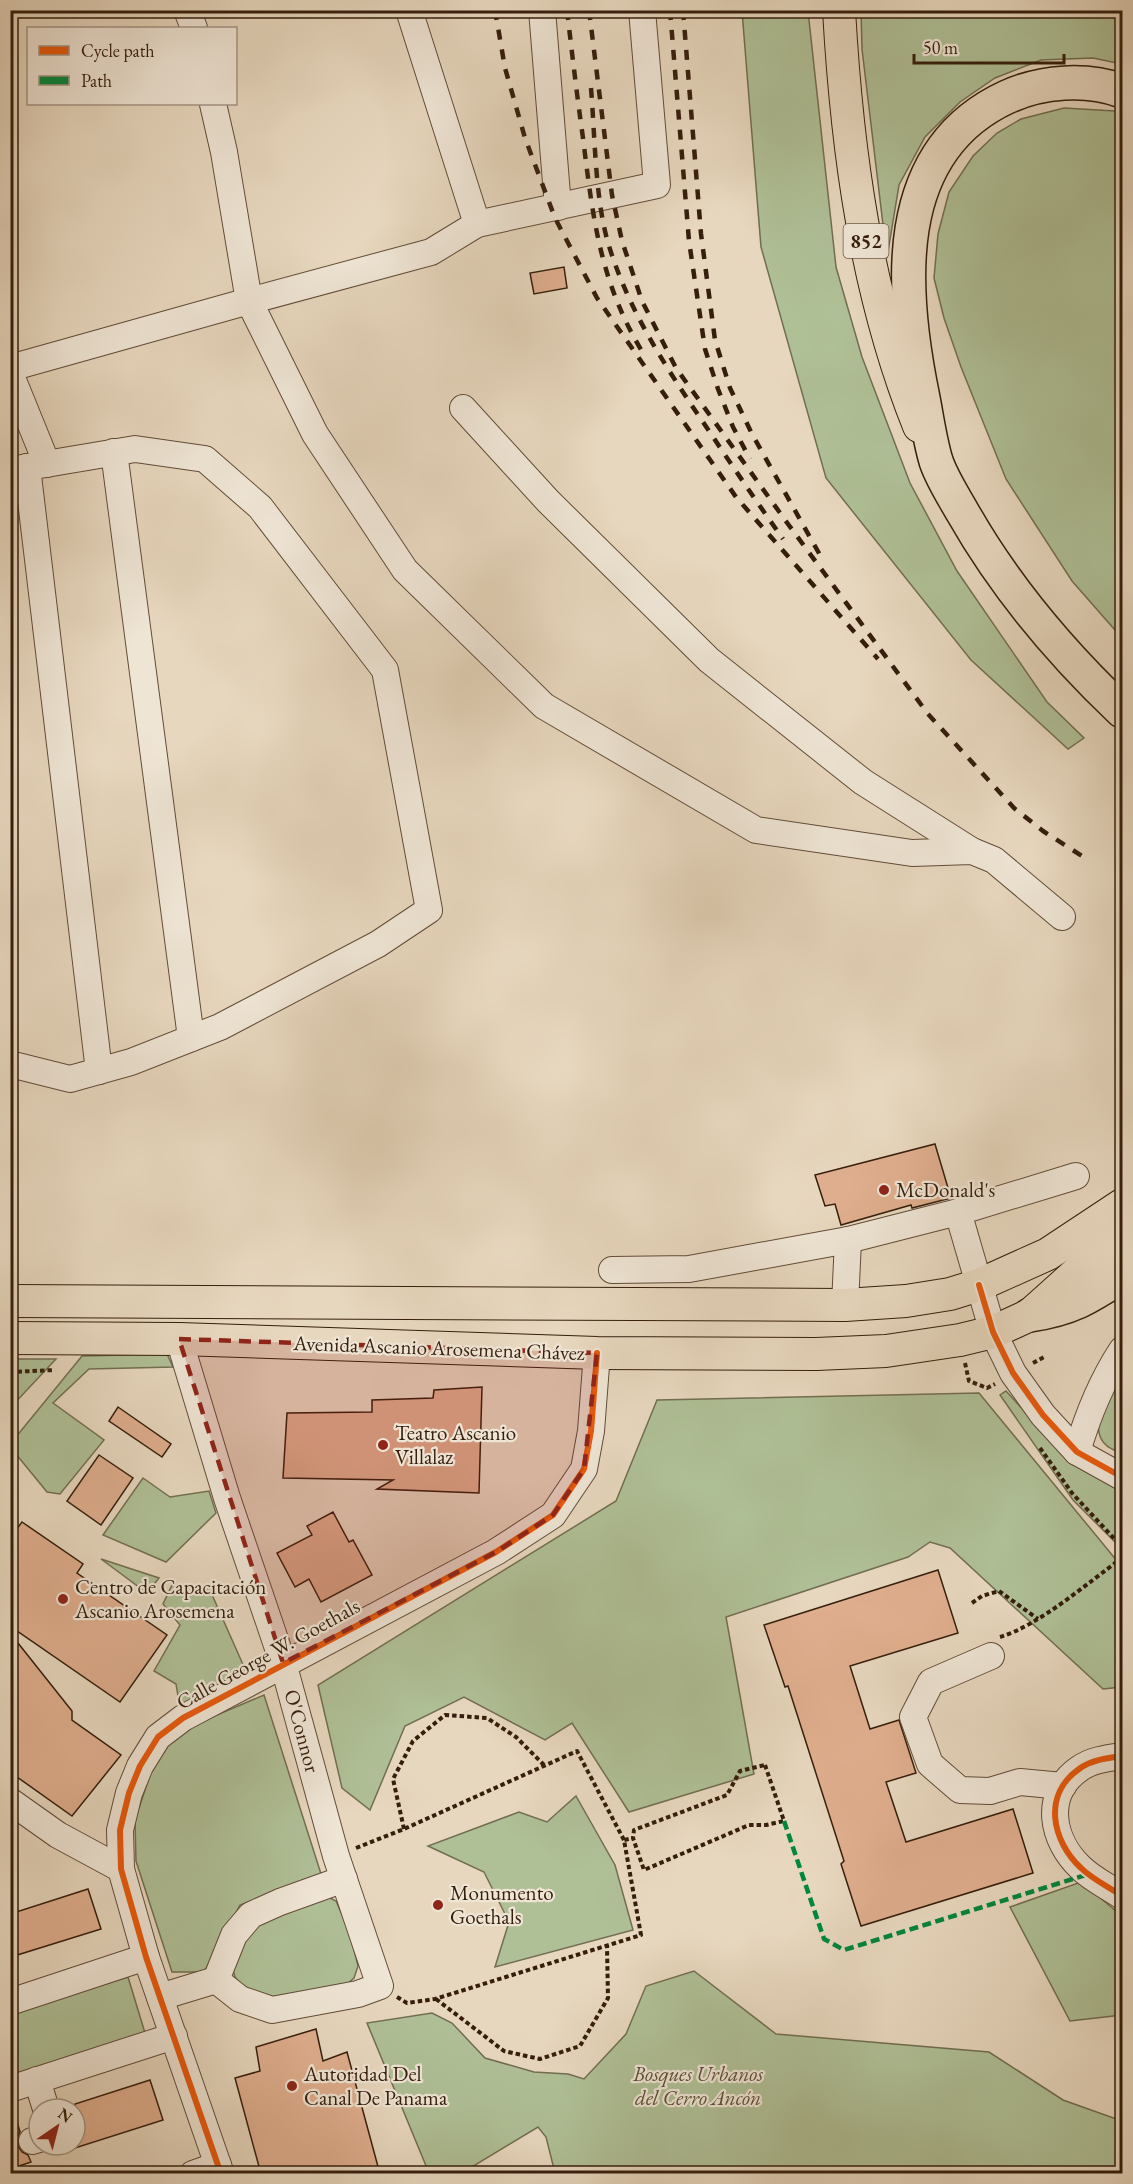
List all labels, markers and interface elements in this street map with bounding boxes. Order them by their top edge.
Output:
legend [27,27,237,105]
scale bar [914,27,1064,65]
text: 50 m [923,36,958,59]
text: Cycle path [81,39,155,62]
text: Path [81,69,112,92]
road number: 852 [844,224,888,258]
place label: McDonald's [896,1176,996,1203]
marker: McDonald's [877,1183,891,1197]
street label: Avenida Ascanio Arosemena Chávez [292,1329,585,1366]
place label: Teatro Ascanio Villalaz [395,1419,516,1470]
marker: Teatro Ascanio Villalaz [376,1438,390,1452]
place label: Centro de Capacitación Ascanio Arosemena [74,1573,266,1624]
marker: Centro de Capacitación Ascanio Arosemena [56,1592,70,1606]
street label: Calle George W. Goethals [171,1592,364,1715]
street label: O'Connor [278,1686,327,1775]
place label: Monumento Goethals [450,1879,554,1930]
marker: Monumento Goethals [431,1898,445,1912]
place label: Autoridad Del Canal De Panama [303,2060,448,2111]
park label: Bosques Urbanos del Cerro Ancón [632,2060,763,2111]
marker: Autoridad Del Canal De Panama [285,2079,299,2093]
north arrow [27,2097,87,2157]
text: N [54,2103,77,2127]

